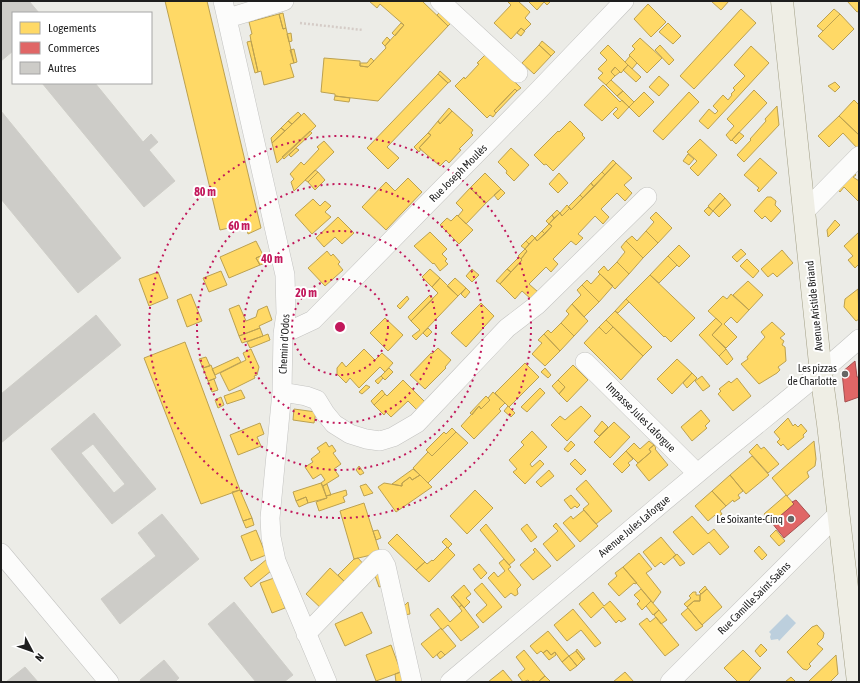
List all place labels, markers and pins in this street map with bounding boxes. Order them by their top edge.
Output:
centre of rings [333,320,347,334]
place label: Les pizzas de Charlotte [787,362,837,387]
marker: Les pizzas de Charlotte [840,369,850,379]
place label: Le Soixante-Cinq [716,513,783,525]
marker: Le Soixante-Cinq [786,514,796,524]

